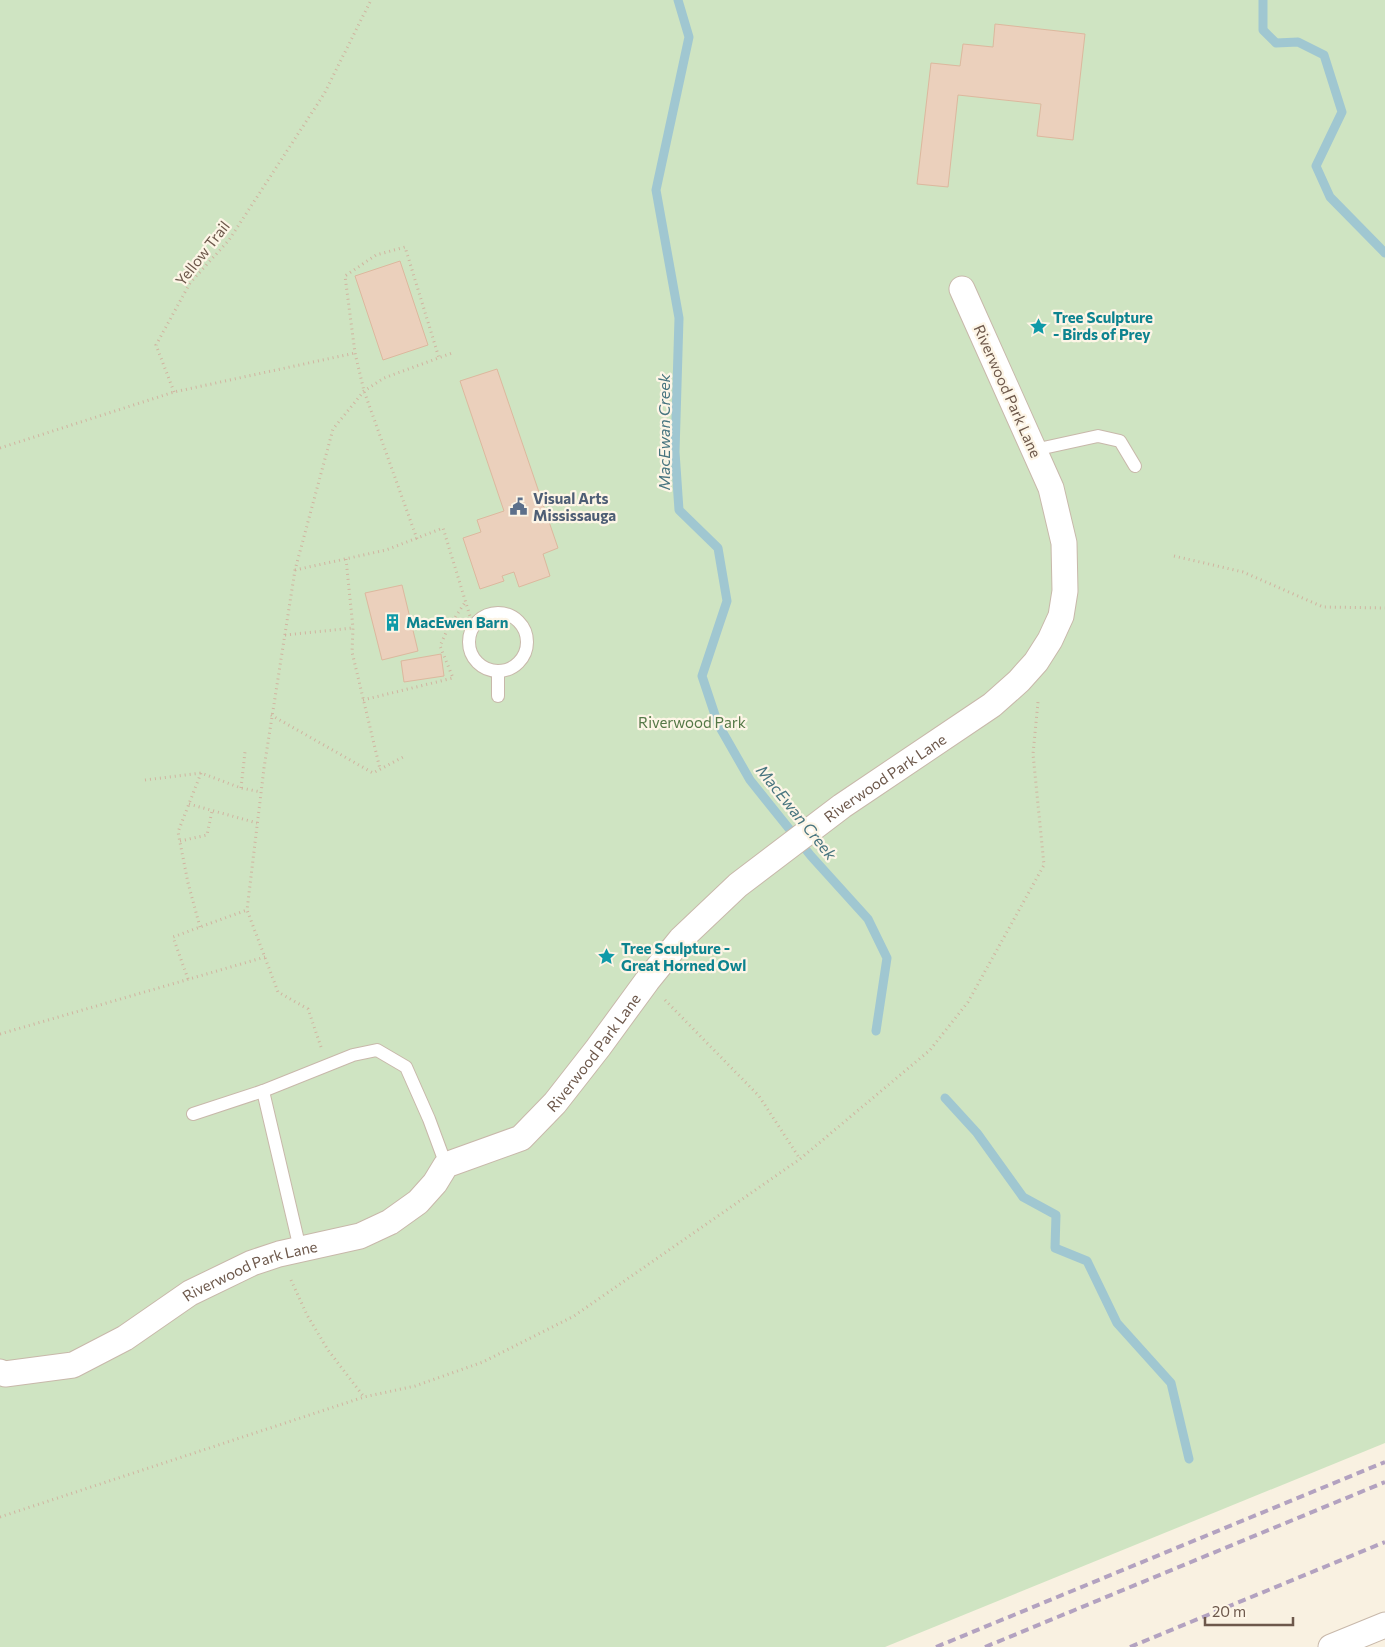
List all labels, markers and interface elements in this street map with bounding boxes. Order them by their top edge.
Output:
street label: Yellow Trail [171,217,233,289]
place label: Tree Sculpture - Birds of Prey [1053,308,1153,343]
place icon: Tree Sculpture - Birds of Prey [1029,316,1049,336]
street label: Riverwood Park Lane [971,322,1045,460]
water label: MacEwan Creek [654,373,673,490]
place label: Visual Arts Mississauga [533,489,616,524]
public building icon: Visual Arts Mississauga [509,497,529,517]
building icon: MacEwen Barn [382,612,402,632]
place label: MacEwen Barn [406,613,508,631]
park label: Riverwood Park [638,713,746,731]
street label: Riverwood Park Lane [820,730,949,826]
water label: MacEwan Creek [753,761,841,864]
place label: Tree Sculpture - Great Horned Owl [621,939,746,974]
place icon: Tree Sculpture - Great Horned Owl [597,947,617,967]
street label: Riverwood Park Lane [543,990,644,1115]
street label: Riverwood Park Lane [179,1237,319,1305]
scale bar [1205,1594,1292,1626]
text: 20 m [1212,1602,1246,1620]

